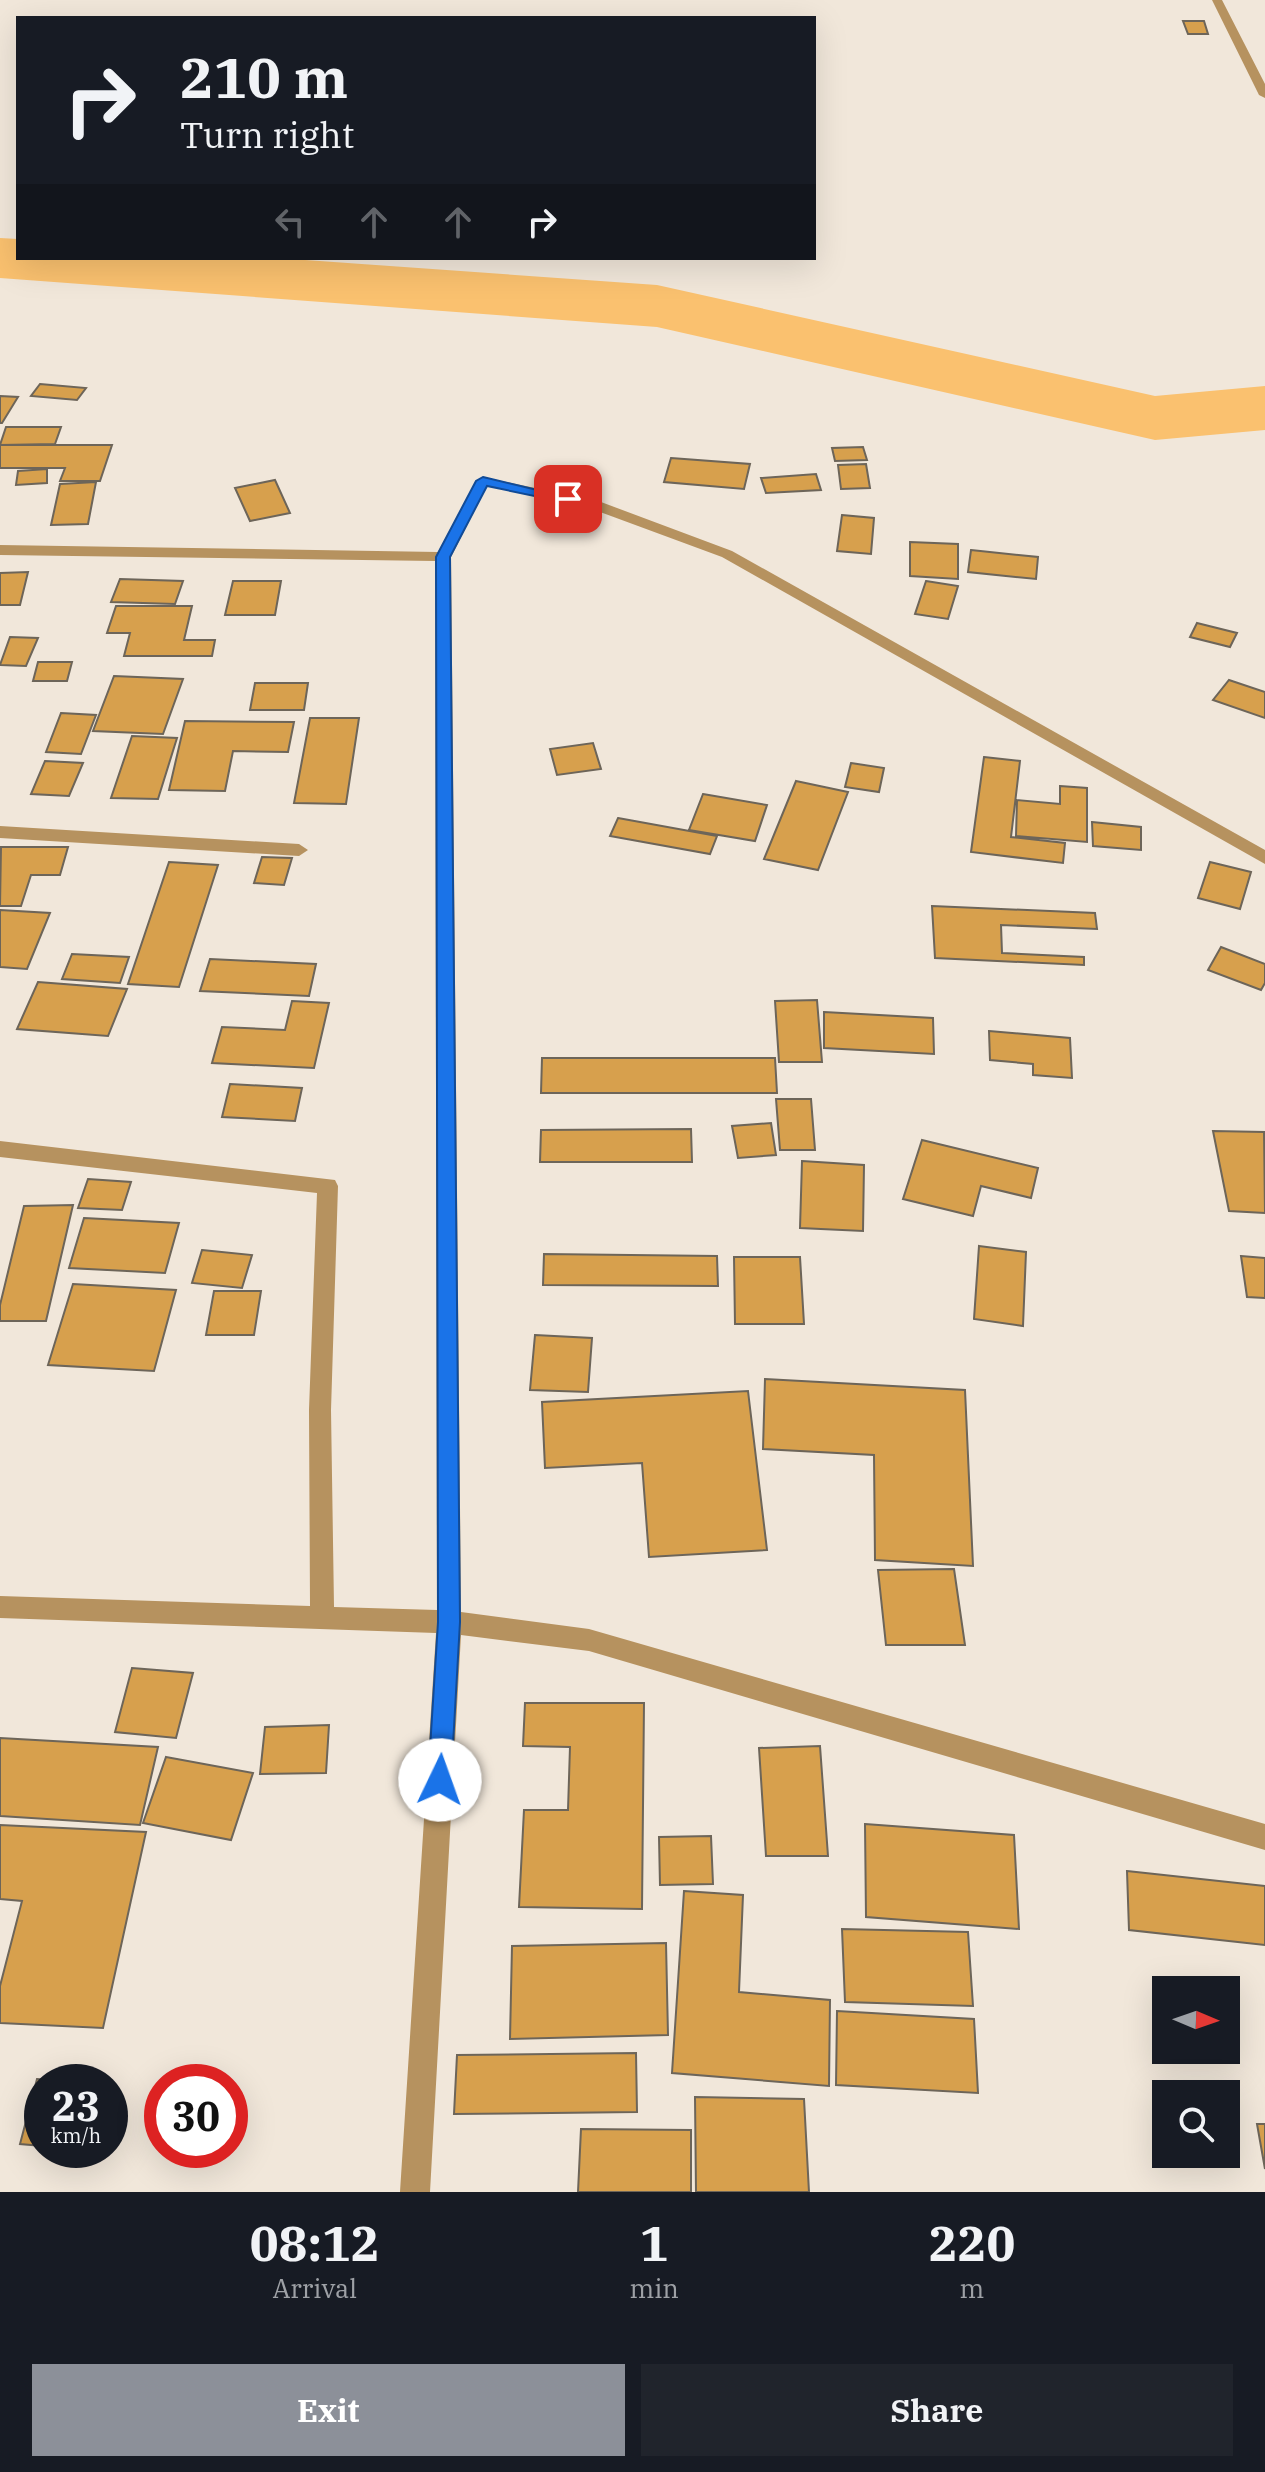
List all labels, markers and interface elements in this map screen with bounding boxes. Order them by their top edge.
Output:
text: 210 m [180,41,348,113]
icon: right [48,48,152,152]
text: Turn right [180,111,354,158]
icon: left [268,200,312,244]
icon: ahead [352,200,396,244]
icon: ahead [436,200,480,244]
icon: right [520,200,564,244]
pin [534,465,602,533]
icon: arrive [546,477,590,521]
position arrow [398,1738,482,1822]
north arrow [1152,1976,1240,2064]
map controls [1152,1976,1240,2168]
speed limit sign: 30 [144,2064,248,2168]
text: 23 [52,2080,100,2132]
button: search [1152,2080,1240,2168]
text: km/h [51,2122,101,2149]
text: 08:12 [250,2212,380,2274]
text: 1 [640,2212,669,2274]
text: 220 [929,2212,1015,2274]
text: Arrival [272,2271,357,2305]
text: min [629,2271,679,2305]
text: m [960,2271,984,2305]
button: Exit [32,2364,625,2456]
button: Share [641,2364,1233,2456]

